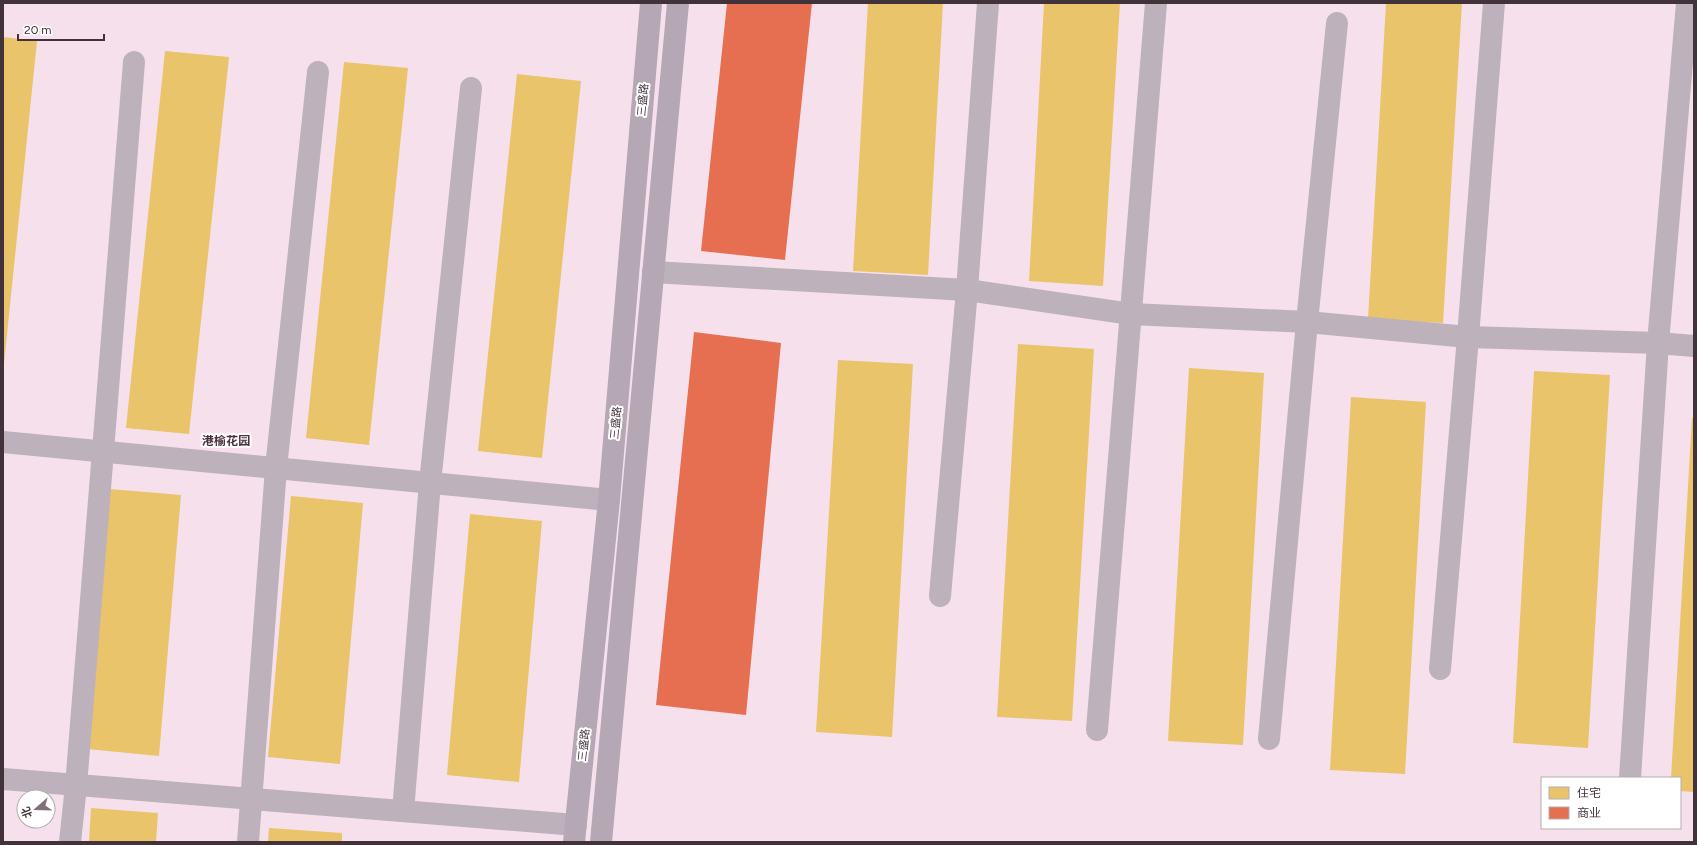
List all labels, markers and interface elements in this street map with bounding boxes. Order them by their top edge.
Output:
scale bar [18,16,104,42]
text: 20 m [24,23,52,37]
street label: 三盛路 [635,83,651,117]
street label: 三盛路 [608,406,624,440]
district label: 港榆花园 [202,434,250,448]
street label: 三盛路 [576,728,592,762]
legend [1541,777,1681,829]
text: 住宅 [1577,786,1601,800]
north arrow [16,789,56,829]
text: 北 [19,805,35,820]
text: 商业 [1577,806,1601,820]

